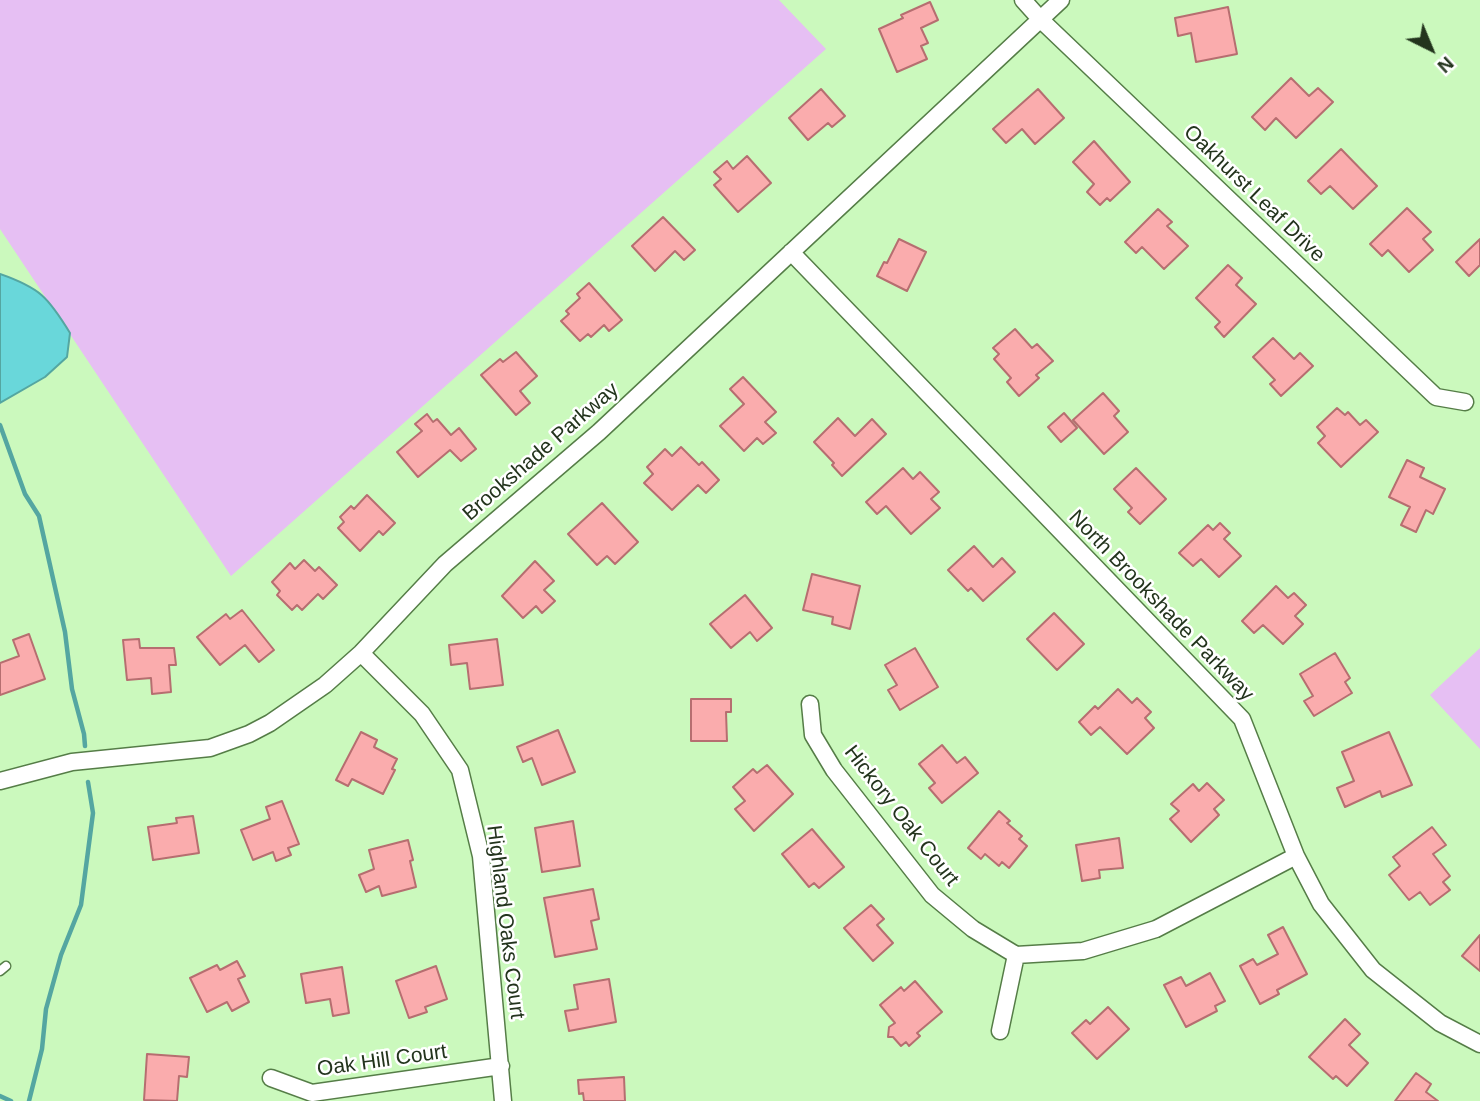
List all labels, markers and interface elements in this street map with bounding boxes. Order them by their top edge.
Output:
north arrow [1396,14,1466,84]
text: N [1433,52,1458,77]
street label: Oakhurst Leaf Drive [1178,120,1330,268]
street label: Brookshade Parkway [458,377,624,527]
street label: North Brookshade Parkway [1063,505,1259,707]
street label: Hickory Oak Court [838,741,964,891]
street label: Highland Oaks Court [481,824,529,1020]
street label: Oak Hill Court [316,1039,448,1083]

